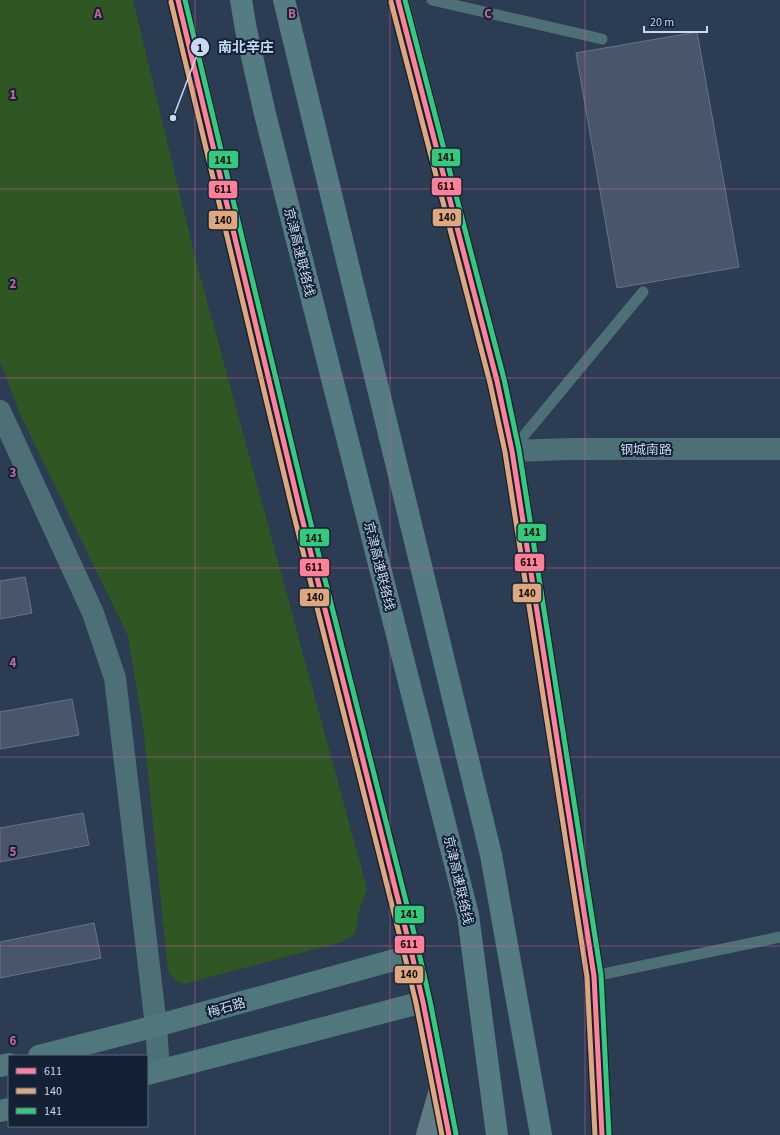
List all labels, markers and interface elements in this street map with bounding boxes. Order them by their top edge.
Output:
text: A [93,5,102,23]
text: B [288,5,296,23]
text: C [484,5,492,23]
scale bar [644,8,707,34]
text: 20 m [650,14,674,31]
callout: 南北辛庄 [190,34,282,60]
text: 南北辛庄 [218,38,274,58]
text: 1 [197,40,203,57]
text: 1 [10,86,17,104]
line badge: 141 [431,148,461,167]
line badge: 141 [208,150,239,169]
text: 141 [437,150,455,165]
text: 141 [214,153,232,168]
line badge: 611 [431,177,462,196]
text: 611 [437,179,455,194]
line badge: 611 [208,180,238,199]
text: 611 [214,182,232,197]
street label: 京津高速联络线 [279,206,319,299]
line badge: 140 [432,208,462,227]
line badge: 140 [208,210,238,230]
text: 140 [438,210,456,225]
text: 140 [214,213,232,228]
text: 2 [10,275,17,293]
street label: 钢城南路 [620,441,672,459]
text: 3 [10,464,17,482]
street label: 京津高速联络线 [359,520,399,613]
line badge: 141 [517,523,547,542]
text: 141 [523,525,541,540]
line badge: 141 [299,528,330,547]
text: 141 [305,531,323,546]
line badge: 611 [514,553,545,572]
text: 611 [520,555,538,570]
line badge: 611 [299,558,330,577]
text: 611 [305,560,323,575]
line badge: 140 [512,583,542,603]
text: 140 [518,586,536,601]
line badge: 140 [299,588,330,607]
text: 140 [306,590,324,605]
text: 4 [10,654,17,672]
street label: 京津高速联络线 [439,834,477,927]
text: 5 [10,843,17,861]
line badge: 141 [394,905,425,924]
text: 141 [400,907,418,922]
line badge: 611 [394,935,425,954]
text: 611 [400,937,418,952]
line badge: 140 [394,965,424,984]
text: 140 [400,967,418,982]
street label: 梅石路 [205,994,248,1022]
text: 6 [10,1032,17,1050]
legend [8,1055,148,1127]
text: 611 [44,1063,62,1080]
text: 140 [44,1083,62,1100]
text: 141 [44,1103,62,1120]

